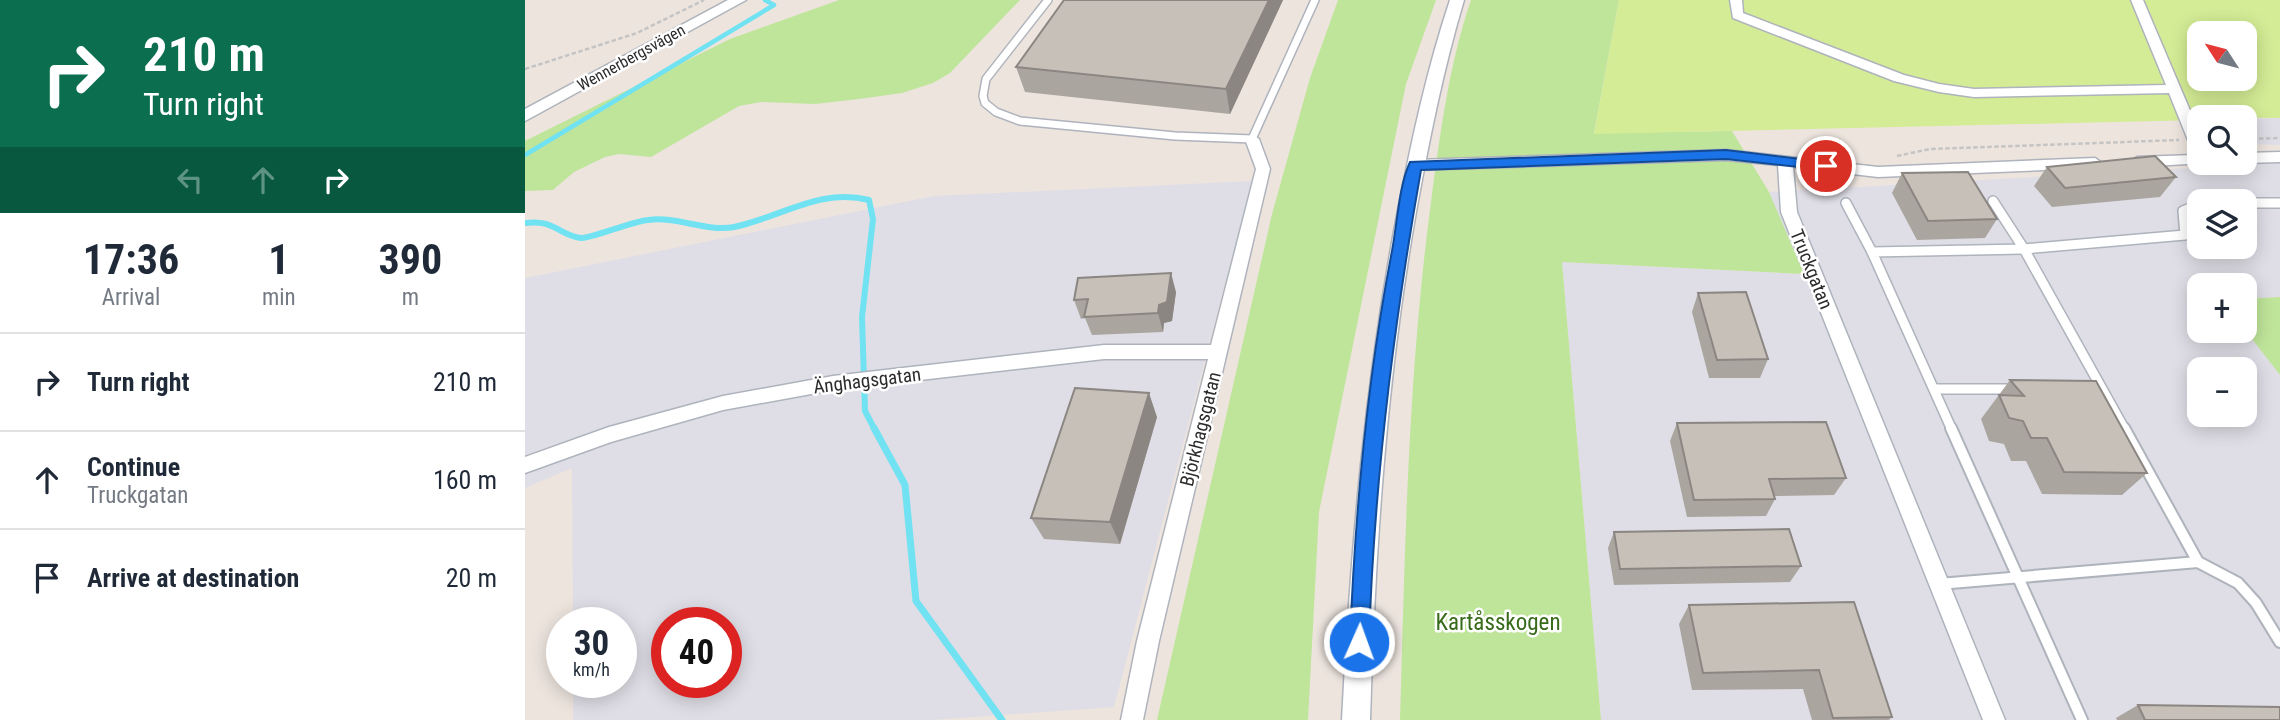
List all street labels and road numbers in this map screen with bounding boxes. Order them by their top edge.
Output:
street label: Wennerbergsvägen [574,20,688,95]
street label: Truckgatan [1785,226,1838,312]
street label: Änghagsgatan [812,362,922,399]
street label: Björkhagsgatan [1175,369,1226,489]

